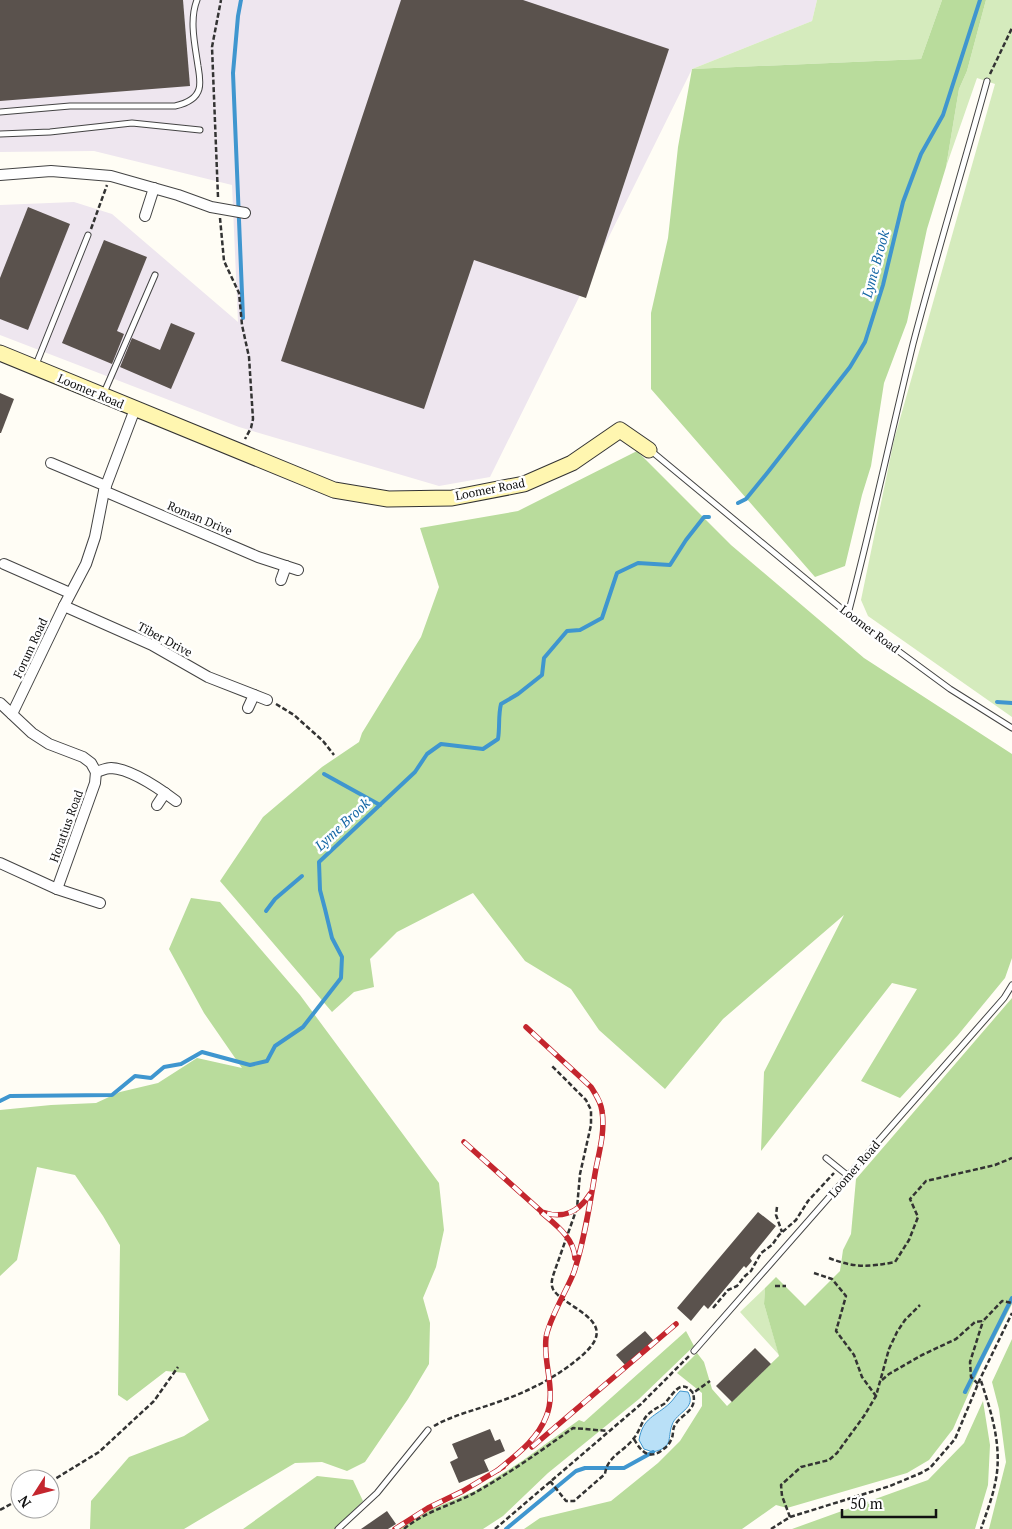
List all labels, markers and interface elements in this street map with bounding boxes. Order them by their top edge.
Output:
water label: Lyme Brook [857,228,893,301]
street label: Loomer Road [56,370,127,412]
street label: Loomer Road [454,475,526,503]
street label: Roman Drive [165,498,235,538]
street label: Loomer Road [837,602,903,656]
street label: Forum Road [10,615,51,680]
street label: Tiber Drive [135,618,195,660]
street label: Horatius Road [46,787,86,864]
water label: Lyme Brook [310,793,374,855]
street label: Loomer Road [825,1137,883,1201]
north arrow [10,1469,60,1519]
scale bar [842,1486,936,1518]
text: N [13,1492,35,1512]
text: 50 m [850,1493,883,1513]

